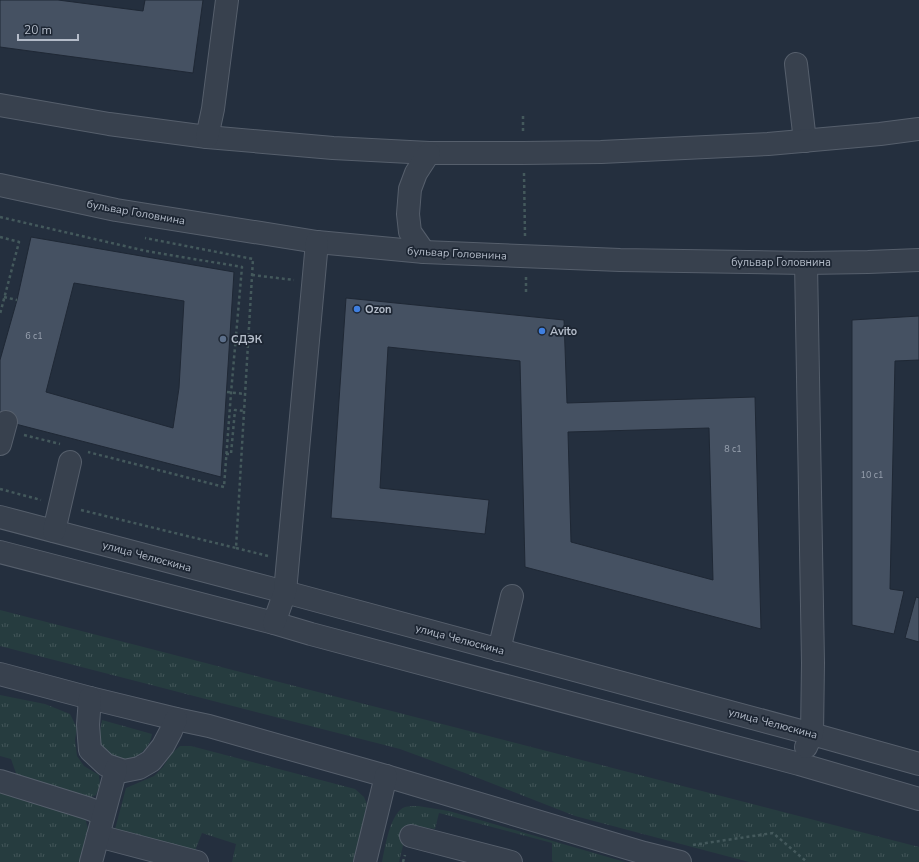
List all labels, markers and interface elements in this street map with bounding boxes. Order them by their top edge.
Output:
scale bar [18,16,78,42]
text: 20 m [24,22,52,38]
street label: бульвар Головнина [86,196,186,229]
street label: бульвар Головнина [407,243,507,264]
street label: бульвар Головнина [731,255,831,270]
place label: Ozon [365,302,392,317]
marker: Ozon [352,304,362,314]
place label: Avito [550,324,577,339]
marker: Avito [537,326,547,336]
house number: 6 с1 [25,330,43,342]
place label: СДЭК [231,332,263,347]
marker: СДЭК [218,334,228,344]
house number: 8 с1 [724,443,742,455]
house number: 10 с1 [861,469,883,481]
street label: улица Челюскина [101,537,193,576]
street label: улица Челюскина [414,620,506,659]
street label: улица Челюскина [727,704,819,743]

